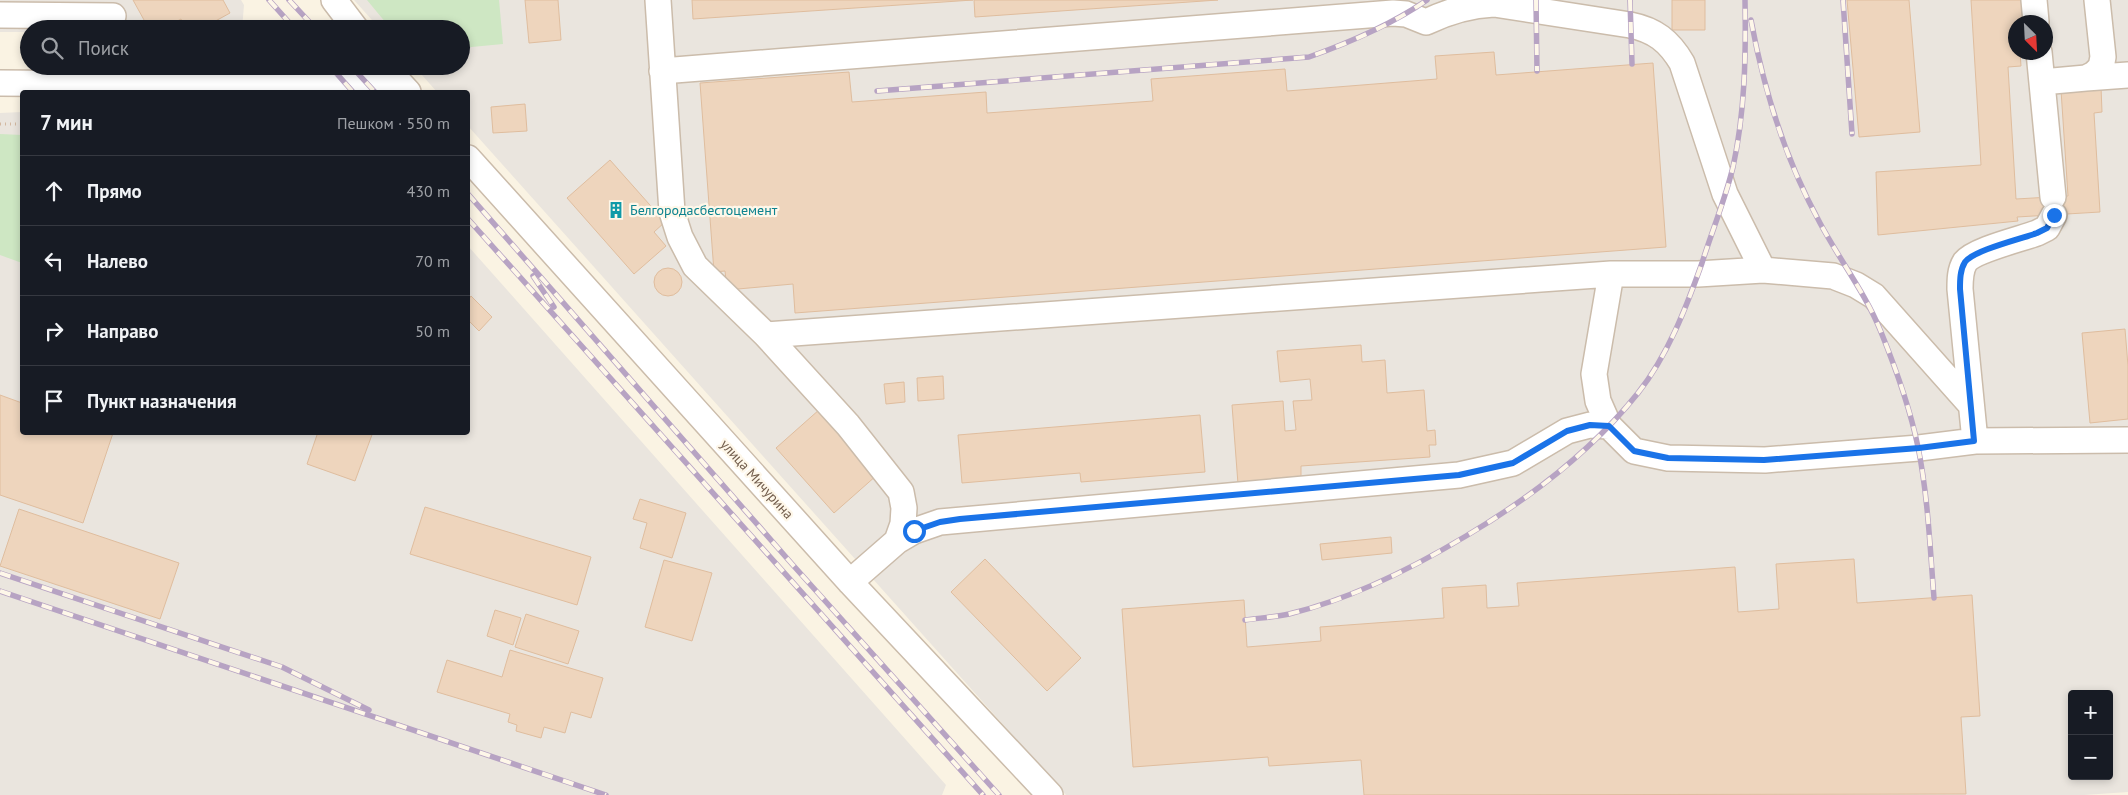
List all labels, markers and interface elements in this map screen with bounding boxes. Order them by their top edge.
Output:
north arrow [2008,15,2053,60]
search box [20,20,470,75]
icon: search [38,34,66,62]
text: Поиск [78,36,129,60]
text: 7 мин [40,109,93,136]
text: Пешком · 550 m [337,113,450,133]
icon: ahead [40,177,68,205]
text: Прямо [87,179,142,203]
text: 430 m [407,181,450,201]
building icon: Белгородасбестоцемент [606,200,626,220]
place label: Белгородасбестоцемент [630,201,778,219]
route end [2043,204,2066,227]
icon: left [40,247,68,275]
text: Налево [87,249,148,273]
text: 70 m [415,251,450,271]
icon: right [40,317,68,345]
text: Направо [87,319,158,343]
text: 50 m [415,321,450,341]
icon: arrive [40,387,68,415]
text: Пункт назначения [87,389,237,413]
street label: улица Мичурина [716,435,798,523]
route start [903,520,926,543]
map controls [2068,690,2113,780]
button: + [2068,690,2113,735]
button: − [2068,735,2113,780]

